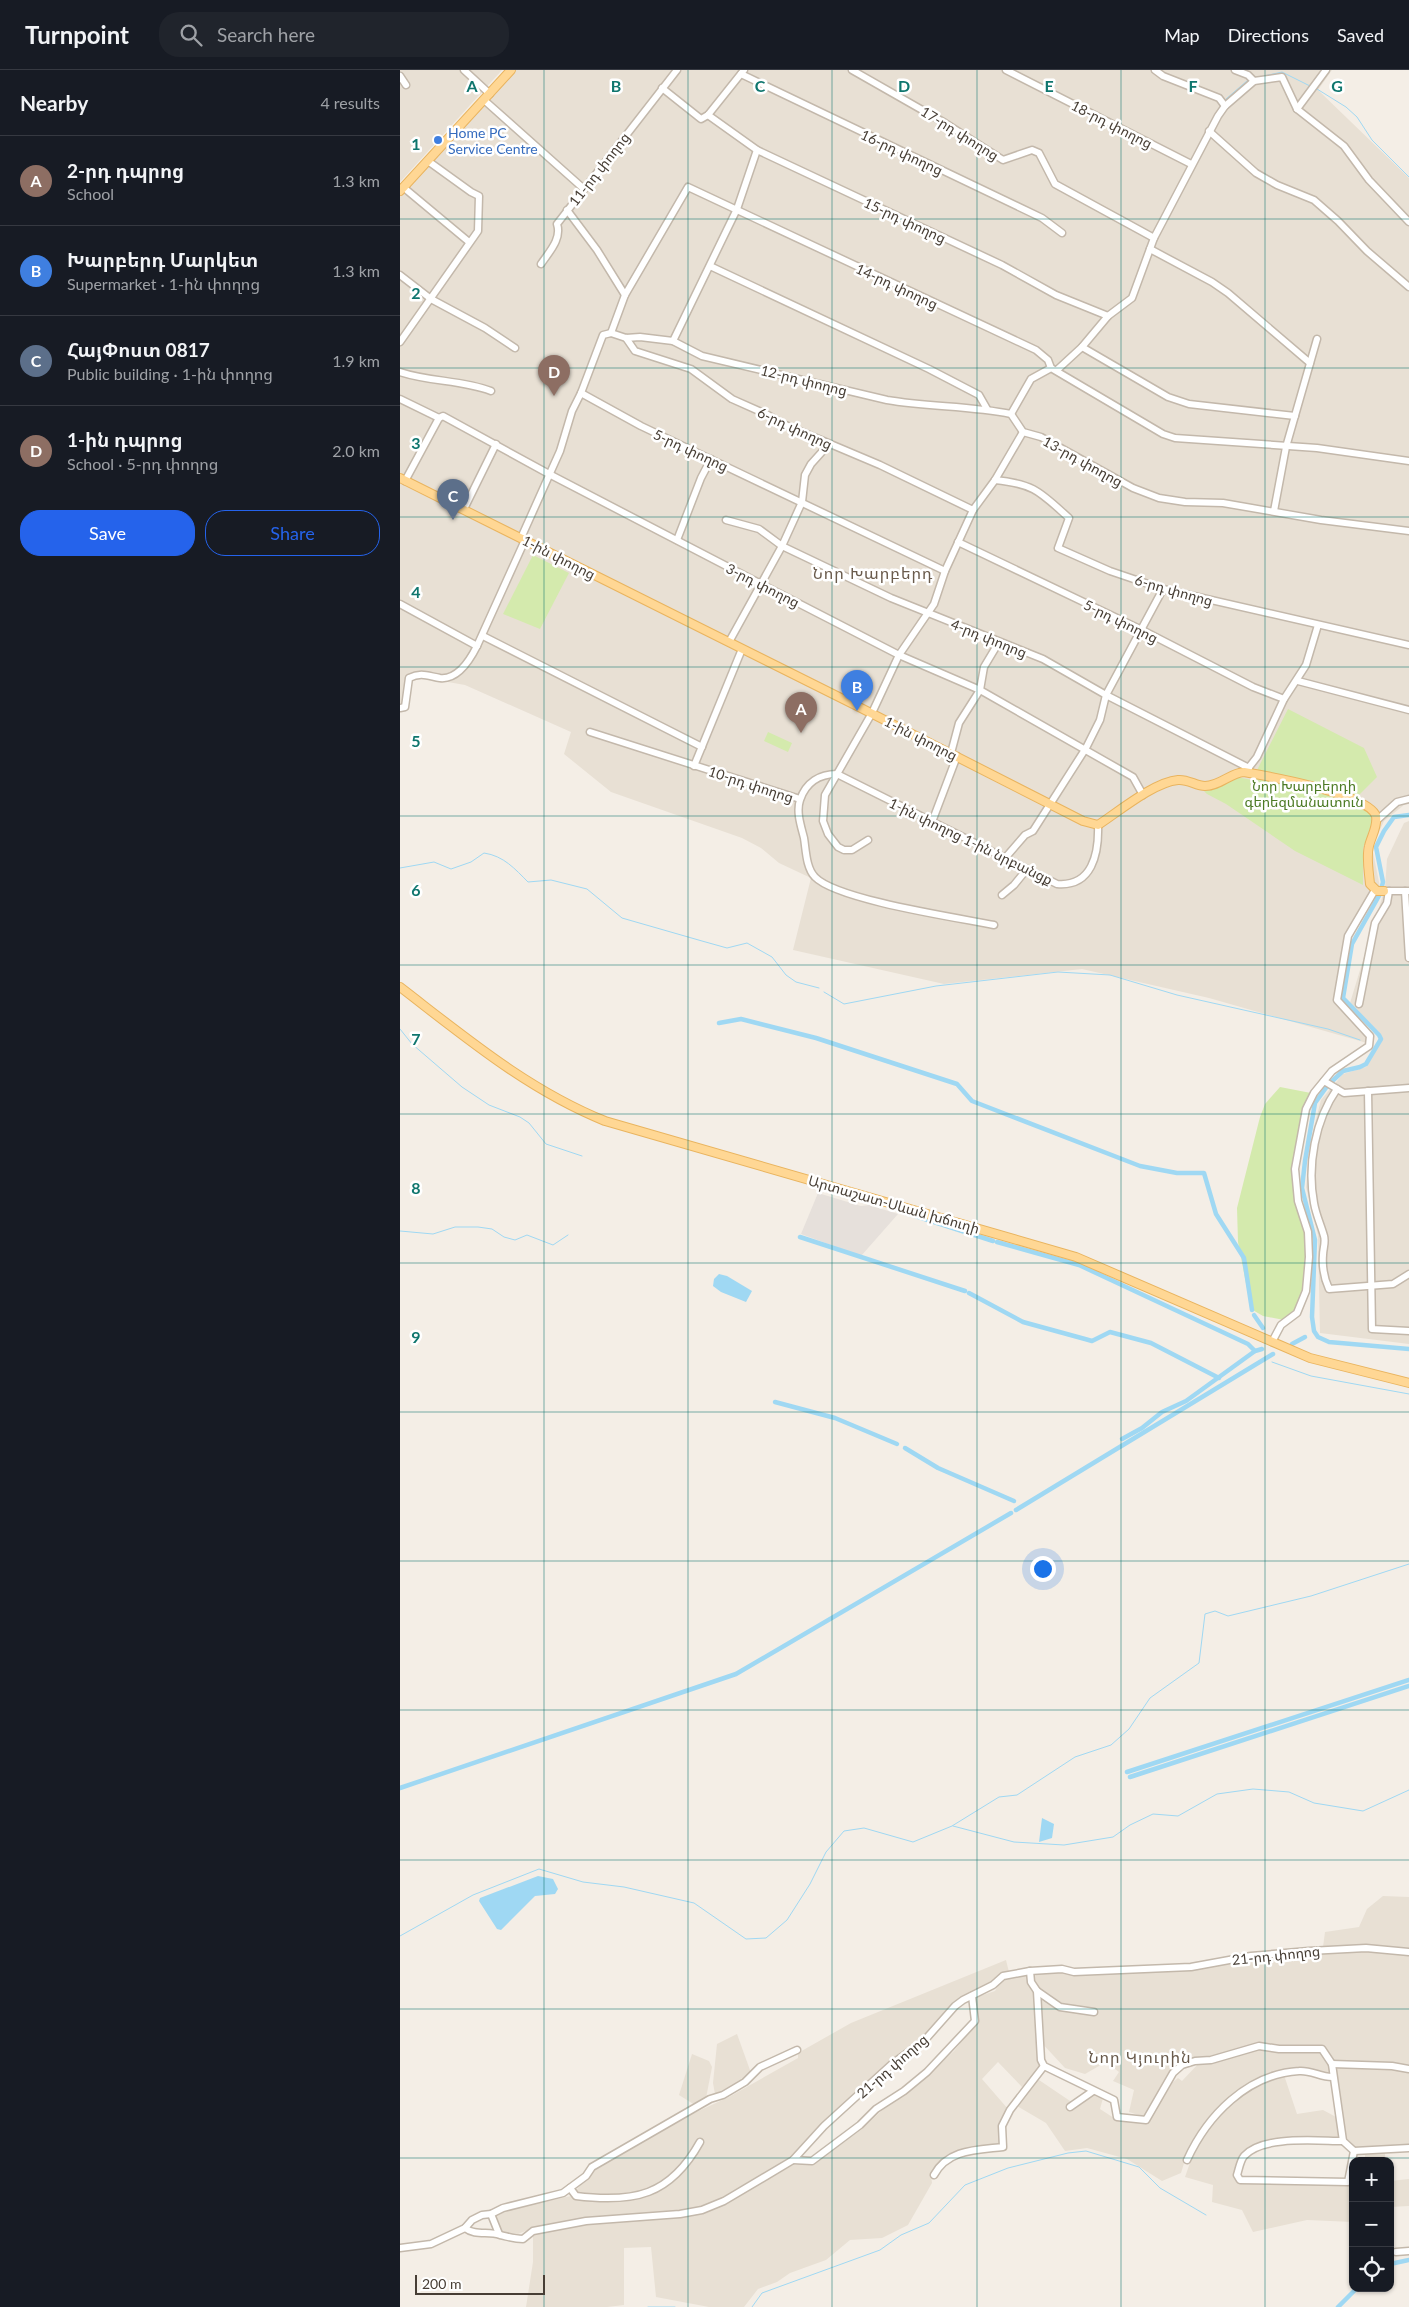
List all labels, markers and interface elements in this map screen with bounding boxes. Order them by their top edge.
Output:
search box [159,12,509,57]
text: Turnpoint [25,20,129,49]
icon: search [177,21,205,49]
text: Search here [217,23,315,46]
text: Map [1164,24,1200,46]
text: Directions [1228,24,1309,46]
text: Saved [1337,24,1384,46]
text: A [465,76,478,95]
text: B [611,76,621,95]
text: C [755,76,766,95]
text: D [898,76,910,95]
text: E [1044,76,1054,95]
text: F [1188,76,1198,95]
text: G [1331,76,1343,95]
text: Nearby [20,90,88,115]
text: 4 results [320,93,380,112]
street label: 18-րդ փողոց [1069,96,1155,152]
street label: 17-րդ փողոց [918,102,1002,164]
place label: Home PC Service Centre [448,124,538,157]
street label: 16-րդ փողոց [858,126,946,178]
street label: 11-րդ փողոց [565,129,633,209]
text: 1 [411,134,421,153]
marker: Home PC Service Centre [432,134,444,146]
text: 2-րդ դպրոց [67,159,184,182]
text: A [30,171,42,190]
text: 1.3 km [332,171,380,190]
text: School [67,184,114,203]
street label: 15-րդ փողոց [861,194,949,246]
text: Խարբերդ Մարկետ [67,248,258,271]
street label: 14-րդ փողոց [853,260,941,312]
text: B [31,261,41,280]
text: 1.3 km [332,261,380,280]
text: Supermarket · 1-ին փողոց [67,274,260,293]
text: 2 [411,283,421,302]
text: ՀայՓոստ 0817 [67,338,210,361]
text: C [31,351,41,370]
text: 1.9 km [332,351,380,370]
pin: D [538,355,570,396]
street label: 12-րդ փողոց [759,361,849,399]
text: Public building · 1-ին փողոց [67,364,273,383]
street label: 6-րդ փողոց [755,403,835,453]
street label: 5-րդ փողոց [651,425,731,475]
text: 1-ին դպրոց [67,428,183,451]
street label: 13-րդ փողոց [1040,432,1126,490]
text: 3 [411,433,421,452]
text: D [30,441,42,460]
text: 2.0 km [332,441,380,460]
text: School · 5-րդ փողոց [67,454,218,473]
pin: C [437,479,469,520]
button: Save [20,510,195,556]
button: Share [205,510,380,556]
street label: 1-ին փողոց [520,531,598,583]
street label: 3-րդ փողոց [723,559,803,611]
district label: Նոր Խարբերդ [813,563,933,583]
street label: 6-րդ փողոց [1133,571,1215,609]
text: 4 [411,582,421,601]
street label: 5-րդ փողոց [1081,596,1161,646]
street label: 4-րդ փողոց [949,615,1029,661]
pin: B [841,670,873,711]
pin: A [785,692,817,733]
street label: 1-ին փողոց [882,712,960,764]
text: 5 [411,731,421,750]
street label: 10-րդ փողոց [706,762,796,806]
park label: Նոր Խարբերդի գերեզմանատուն [1244,777,1364,810]
street label: 1-ին փողոց 1-ին նրբանցք [886,794,1056,888]
text: 6 [411,880,421,899]
text: 7 [411,1029,421,1048]
street label: Արտաշատ-Սևան խճուղի [806,1171,982,1237]
text: 8 [411,1178,421,1197]
text: 9 [411,1327,421,1346]
your location [1030,1556,1056,1582]
street label: 21-րդ փողոց [1231,1942,1321,1968]
street label: 21-րդ փողոց [853,2031,931,2101]
district label: Նոր Կյուրին [1088,2047,1192,2067]
map controls [1349,2157,1394,2292]
button: + [1349,2157,1394,2202]
button: − [1349,2202,1394,2247]
button: locate [1349,2247,1394,2292]
scale bar [415,2272,545,2295]
text: 200 m [422,2275,461,2292]

